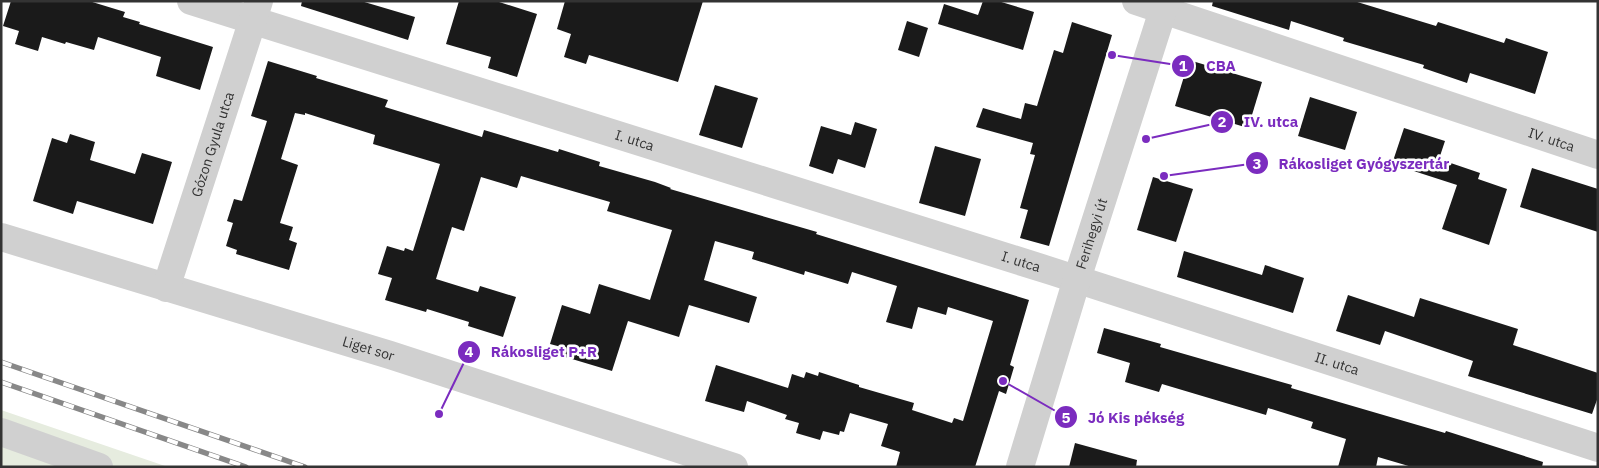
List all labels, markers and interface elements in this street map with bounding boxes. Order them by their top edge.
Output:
callout: CBA [1171,51,1246,81]
text: 1 [1178,56,1188,75]
text: CBA [1206,56,1236,75]
street label: Gózon Gyula utca [187,89,238,199]
callout: IV. utca [1209,107,1308,137]
text: 2 [1217,112,1227,131]
text: IV. utca [1244,112,1299,131]
street label: IV. utca [1526,123,1578,156]
street label: I. utca [613,126,657,155]
callout: Rákosliget Gyógyszertár [1244,148,1460,178]
text: 3 [1252,154,1262,173]
text: Rákosliget Gyógyszertár [1279,154,1449,173]
street label: Ferihegyi út [1072,196,1111,272]
street label: I. utca [999,247,1043,276]
street label: Liget sor [340,332,397,365]
callout: Rákosliget P+R [456,337,607,367]
text: 4 [464,342,474,361]
text: Rákosliget P+R [491,342,597,361]
street label: II. utca [1313,348,1362,379]
callout: Jó Kis pékség [1053,402,1195,432]
text: 5 [1061,408,1071,427]
text: Jó Kis pékség [1088,408,1185,427]

